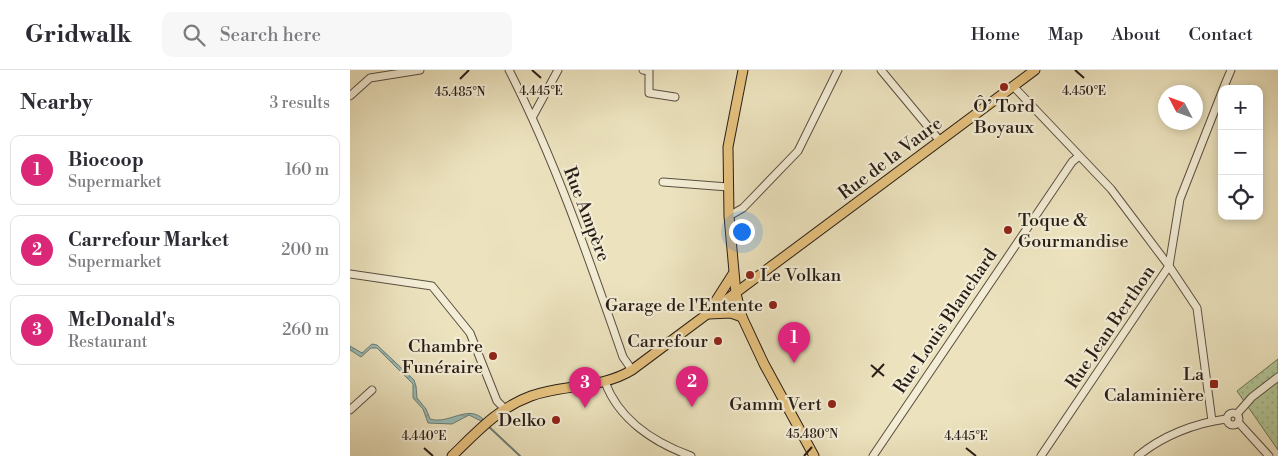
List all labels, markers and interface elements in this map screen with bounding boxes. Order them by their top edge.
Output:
search box [162,12,512,57]
text: Gridwalk [25,20,132,50]
icon: search [180,21,208,49]
text: Search here [220,23,321,47]
text: Home [971,23,1020,46]
text: Map [1048,23,1084,46]
text: About [1112,23,1161,46]
text: Contact [1189,23,1253,46]
marker: Ô’ Tord Boyaux [998,81,1010,93]
text: 4.445°E [519,84,563,99]
text: 4.450°E [1062,84,1106,99]
text: 45.485°N [435,85,485,100]
north arrow [1158,85,1203,130]
map controls [1218,85,1263,220]
button: + [1218,85,1263,130]
text: Nearby [20,90,93,116]
text: 3 results [269,93,330,113]
place label: Ô’ Tord Boyaux [973,95,1035,139]
street label: Rue de la Vaure [834,112,947,205]
button: − [1218,130,1263,175]
text: Biocoop [68,148,144,172]
text: 1 [33,160,41,180]
text: 160 m [285,160,329,180]
street label: Rue Ampère [558,163,615,265]
text: Supermarket [68,172,162,192]
button: locate [1218,175,1263,220]
place label: Toque & Gourmandise [1018,209,1129,253]
your location [729,219,755,245]
marker: Toque & Gourmandise [1002,224,1014,236]
text: Carrefour Market [68,228,229,252]
text: 2 [32,240,42,260]
text: 200 m [281,240,329,260]
street label: Rue Louis Blanchard [888,244,1003,398]
text: Supermarket [68,252,162,272]
street label: Rue Jean Berthon [1061,261,1160,393]
place label: Le Volkan [760,264,842,287]
marker: Le Volkan [744,269,756,281]
place label: Garage de l'Entente [605,294,763,317]
marker: Garage de l'Entente [767,299,779,311]
text: McDonald's [68,308,175,332]
text: 3 [32,320,42,340]
text: 260 m [282,320,329,340]
pin: 1 [778,322,810,363]
place label: Carrefour [627,330,708,353]
text: Restaurant [68,332,147,352]
place label: Chambre Funéraire [402,335,483,379]
marker: Carrefour [712,335,724,347]
marker: Chambre Funéraire [487,350,499,362]
place label: La Calaminière [1104,363,1205,407]
pin: 2 [676,366,708,407]
pin: 3 [569,367,601,408]
marker: La Calaminière [1208,378,1220,390]
place label: Gamm Vert [729,393,823,416]
marker: Gamm Vert [826,398,838,410]
place label: Delko [498,409,546,432]
marker: Delko [550,414,562,426]
text: 45.480°N [786,427,838,442]
text: 4.440°E [402,429,446,444]
text: 4.445°E [944,429,988,444]

